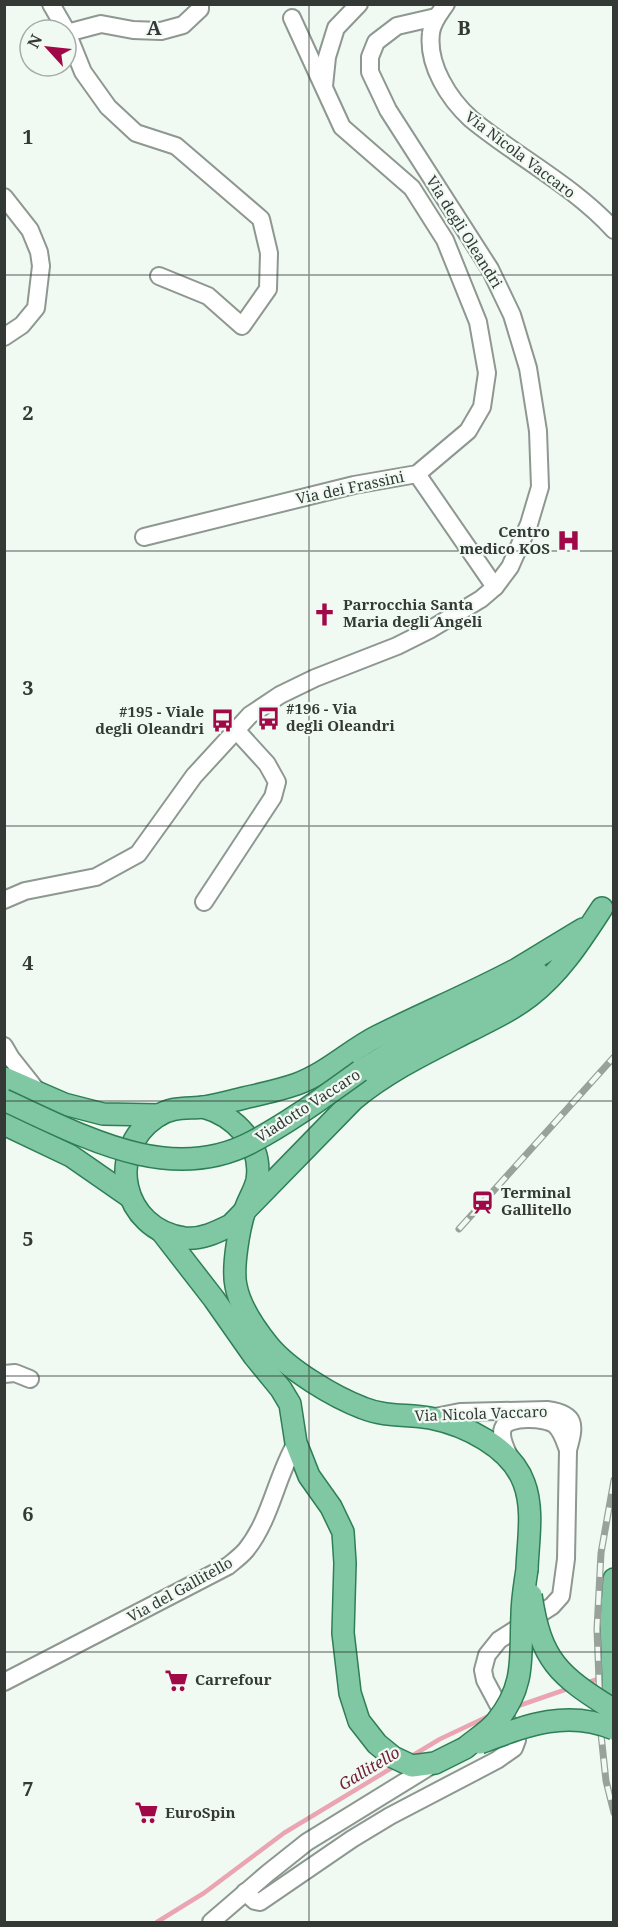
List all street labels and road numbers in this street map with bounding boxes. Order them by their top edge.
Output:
street label: Via Nicola Vaccaro [461,106,580,202]
street label: Via degli Oleandri [422,171,508,292]
street label: Via dei Frassini [294,466,406,508]
street label: Viadotto Vaccaro [251,1064,364,1146]
street label: Via Nicola Vaccaro [414,1401,548,1425]
street label: Via del Gallitello [123,1552,236,1626]

